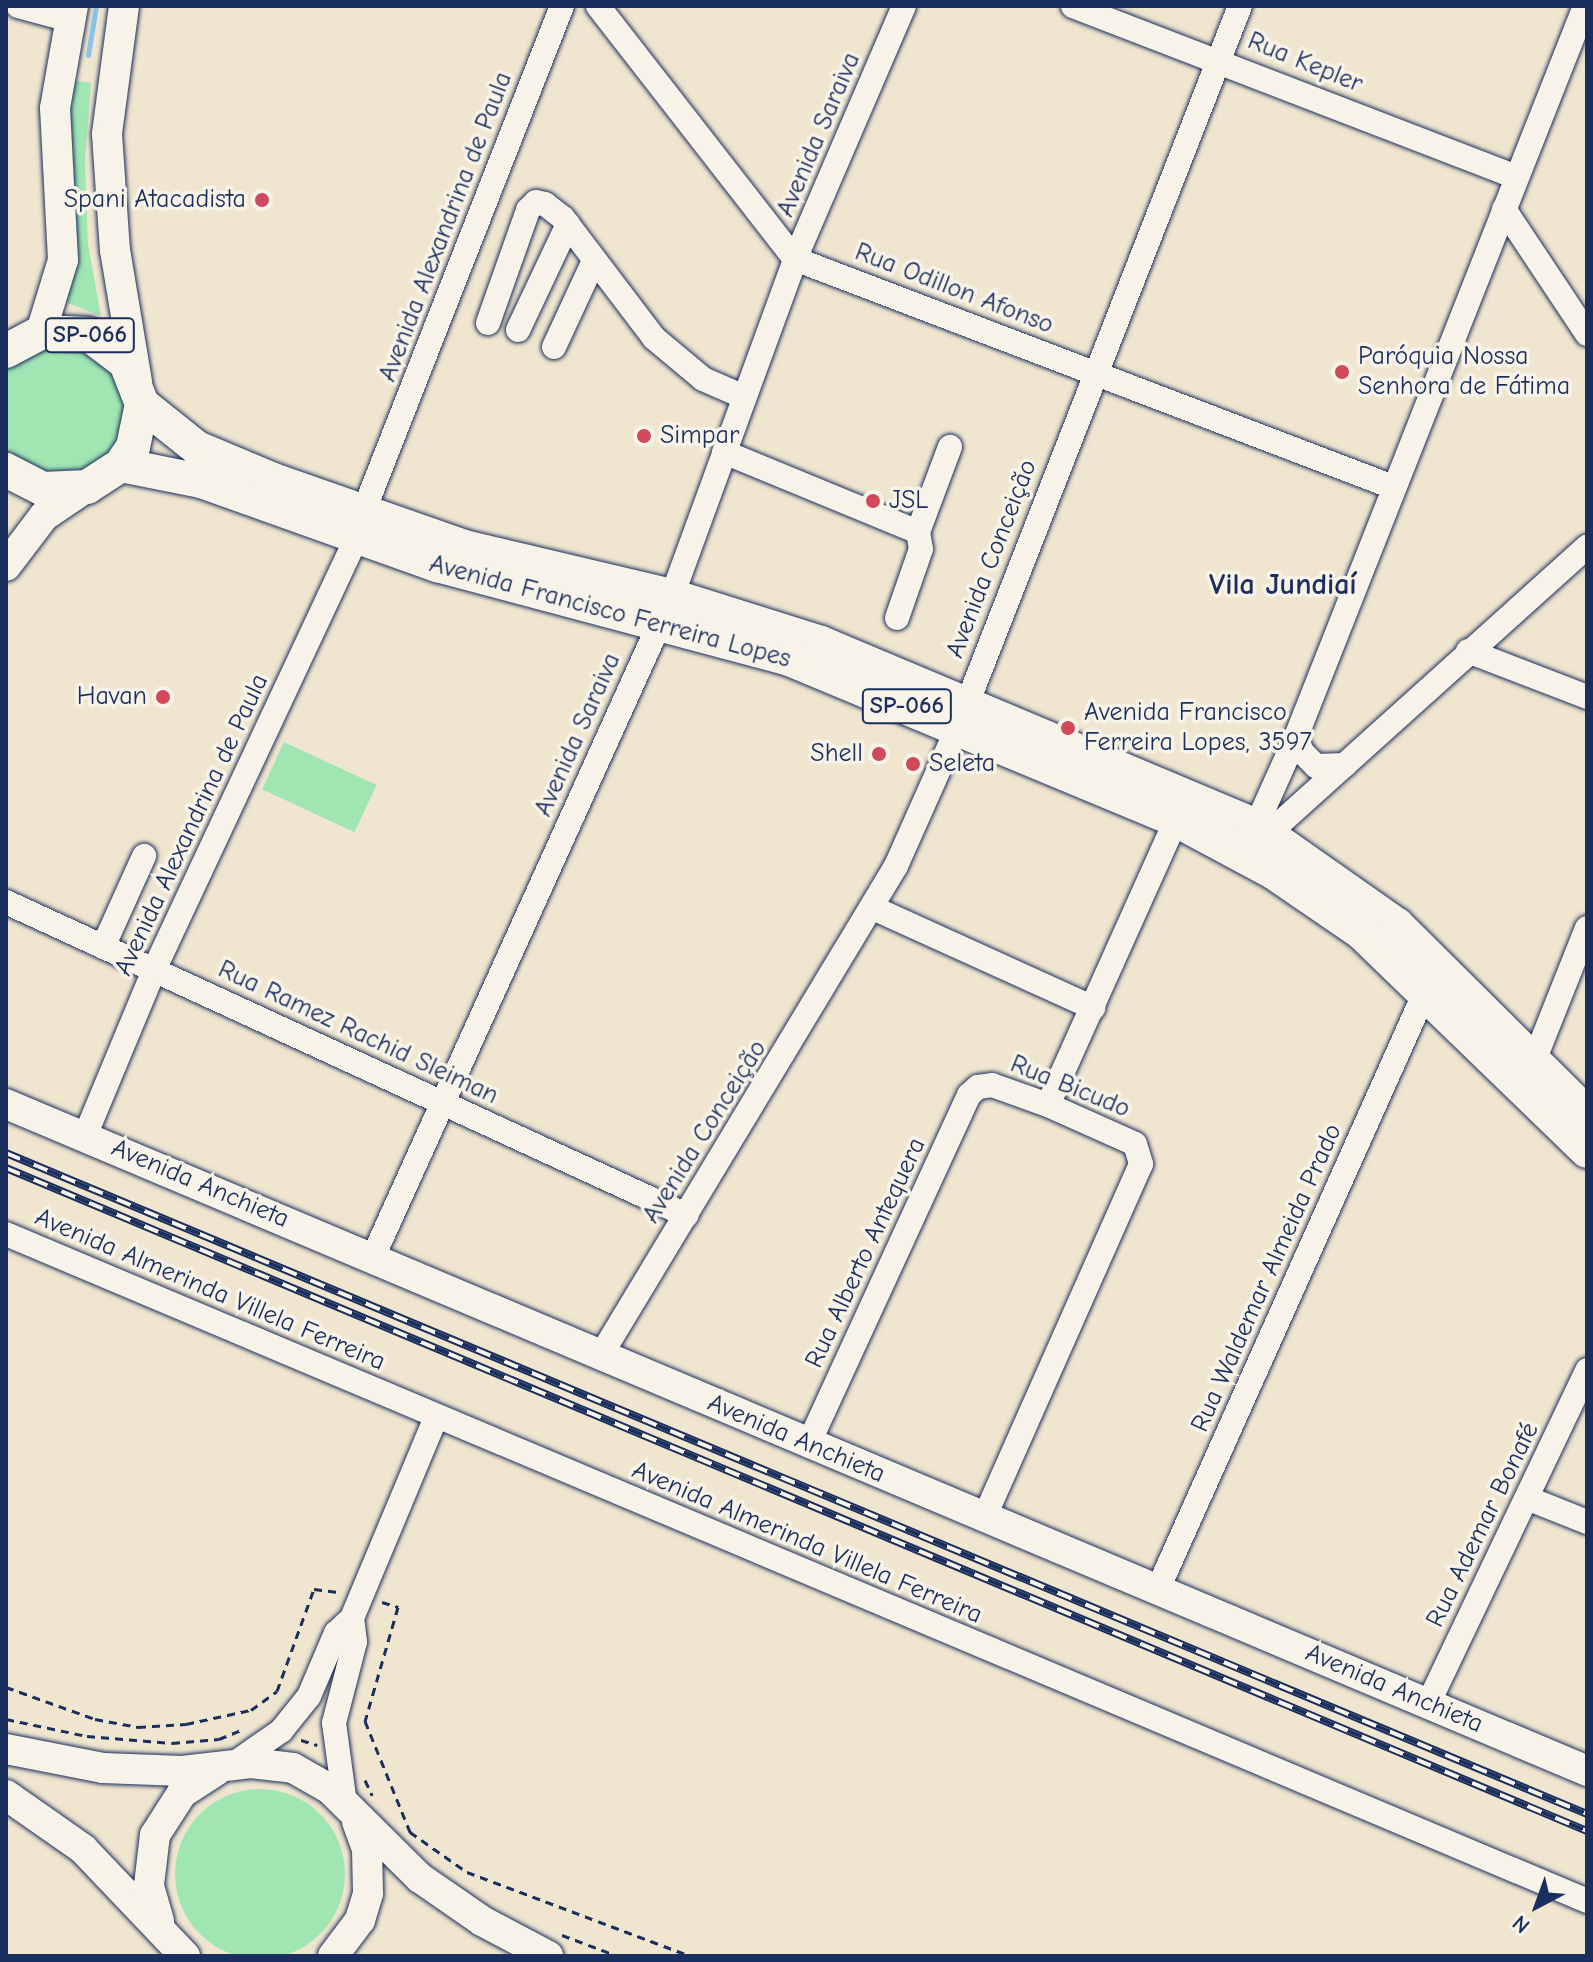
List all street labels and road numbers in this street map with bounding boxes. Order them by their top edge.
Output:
street label: Rua Kepler [1243,26,1367,100]
street label: Avenida Saraiva [770,48,868,222]
street label: Avenida Alexandrina de Paula [372,68,520,386]
street label: Rua Odillon Afonso [850,237,1058,341]
road number: SP-066 [44,315,136,355]
street label: Avenida Conceição [940,455,1044,663]
street label: Avenida Francisco Ferreira Lopes [426,549,794,675]
street label: Avenida Saraiva [528,649,628,821]
street label: Avenida Alexandrina de Paula [108,669,276,981]
road number: SP-066 [861,686,953,726]
street label: Rua Ramez Rachid Sleiman [213,954,503,1112]
street label: Avenida Conceição [636,1035,774,1229]
street label: Rua Bicudo [1006,1049,1134,1125]
street label: Rua Waldemar Almeida Prado [1185,1119,1349,1437]
street label: Avenida Anchieta [107,1133,293,1235]
street label: Rua Alberto Antequera [799,1133,933,1373]
street label: Avenida Almerinda Villela Ferreira [30,1202,390,1378]
street label: Avenida Anchieta [703,1388,889,1490]
street label: Rua Ademar Bonafé [1420,1418,1546,1632]
street label: Avenida Almerinda Villela Ferreira [627,1455,987,1631]
street label: Avenida Anchieta [1301,1638,1487,1740]

